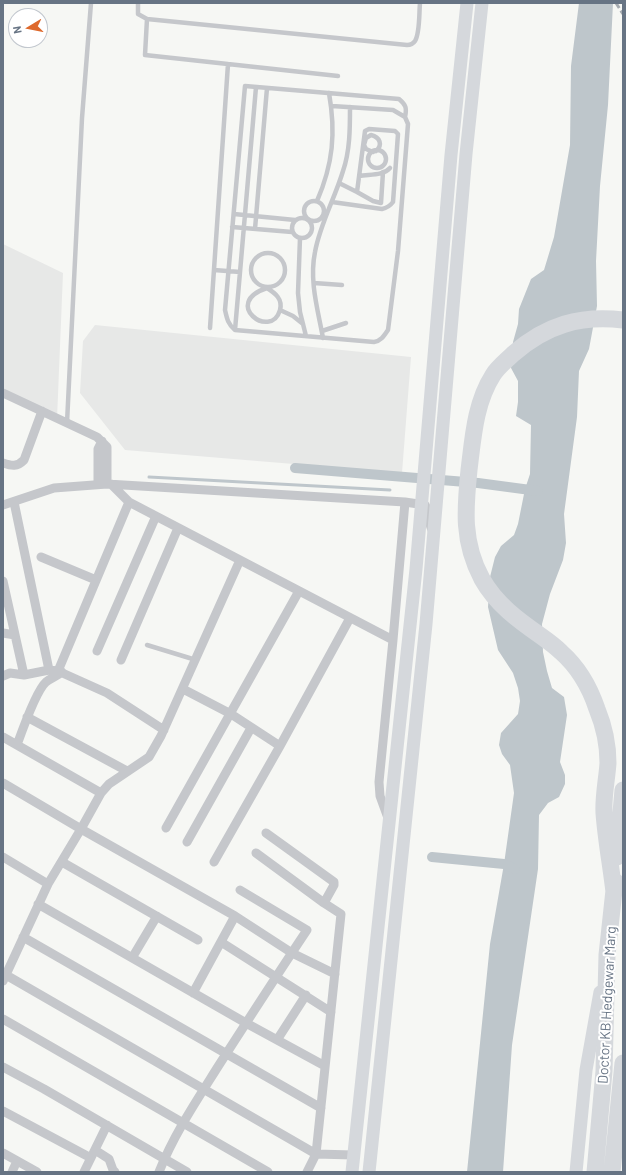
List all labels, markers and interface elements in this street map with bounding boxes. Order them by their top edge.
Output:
north arrow [8,8,48,48]
text: N [10,25,24,35]
street label: Doctor KB Hedgewar Marg [594,926,620,1084]

